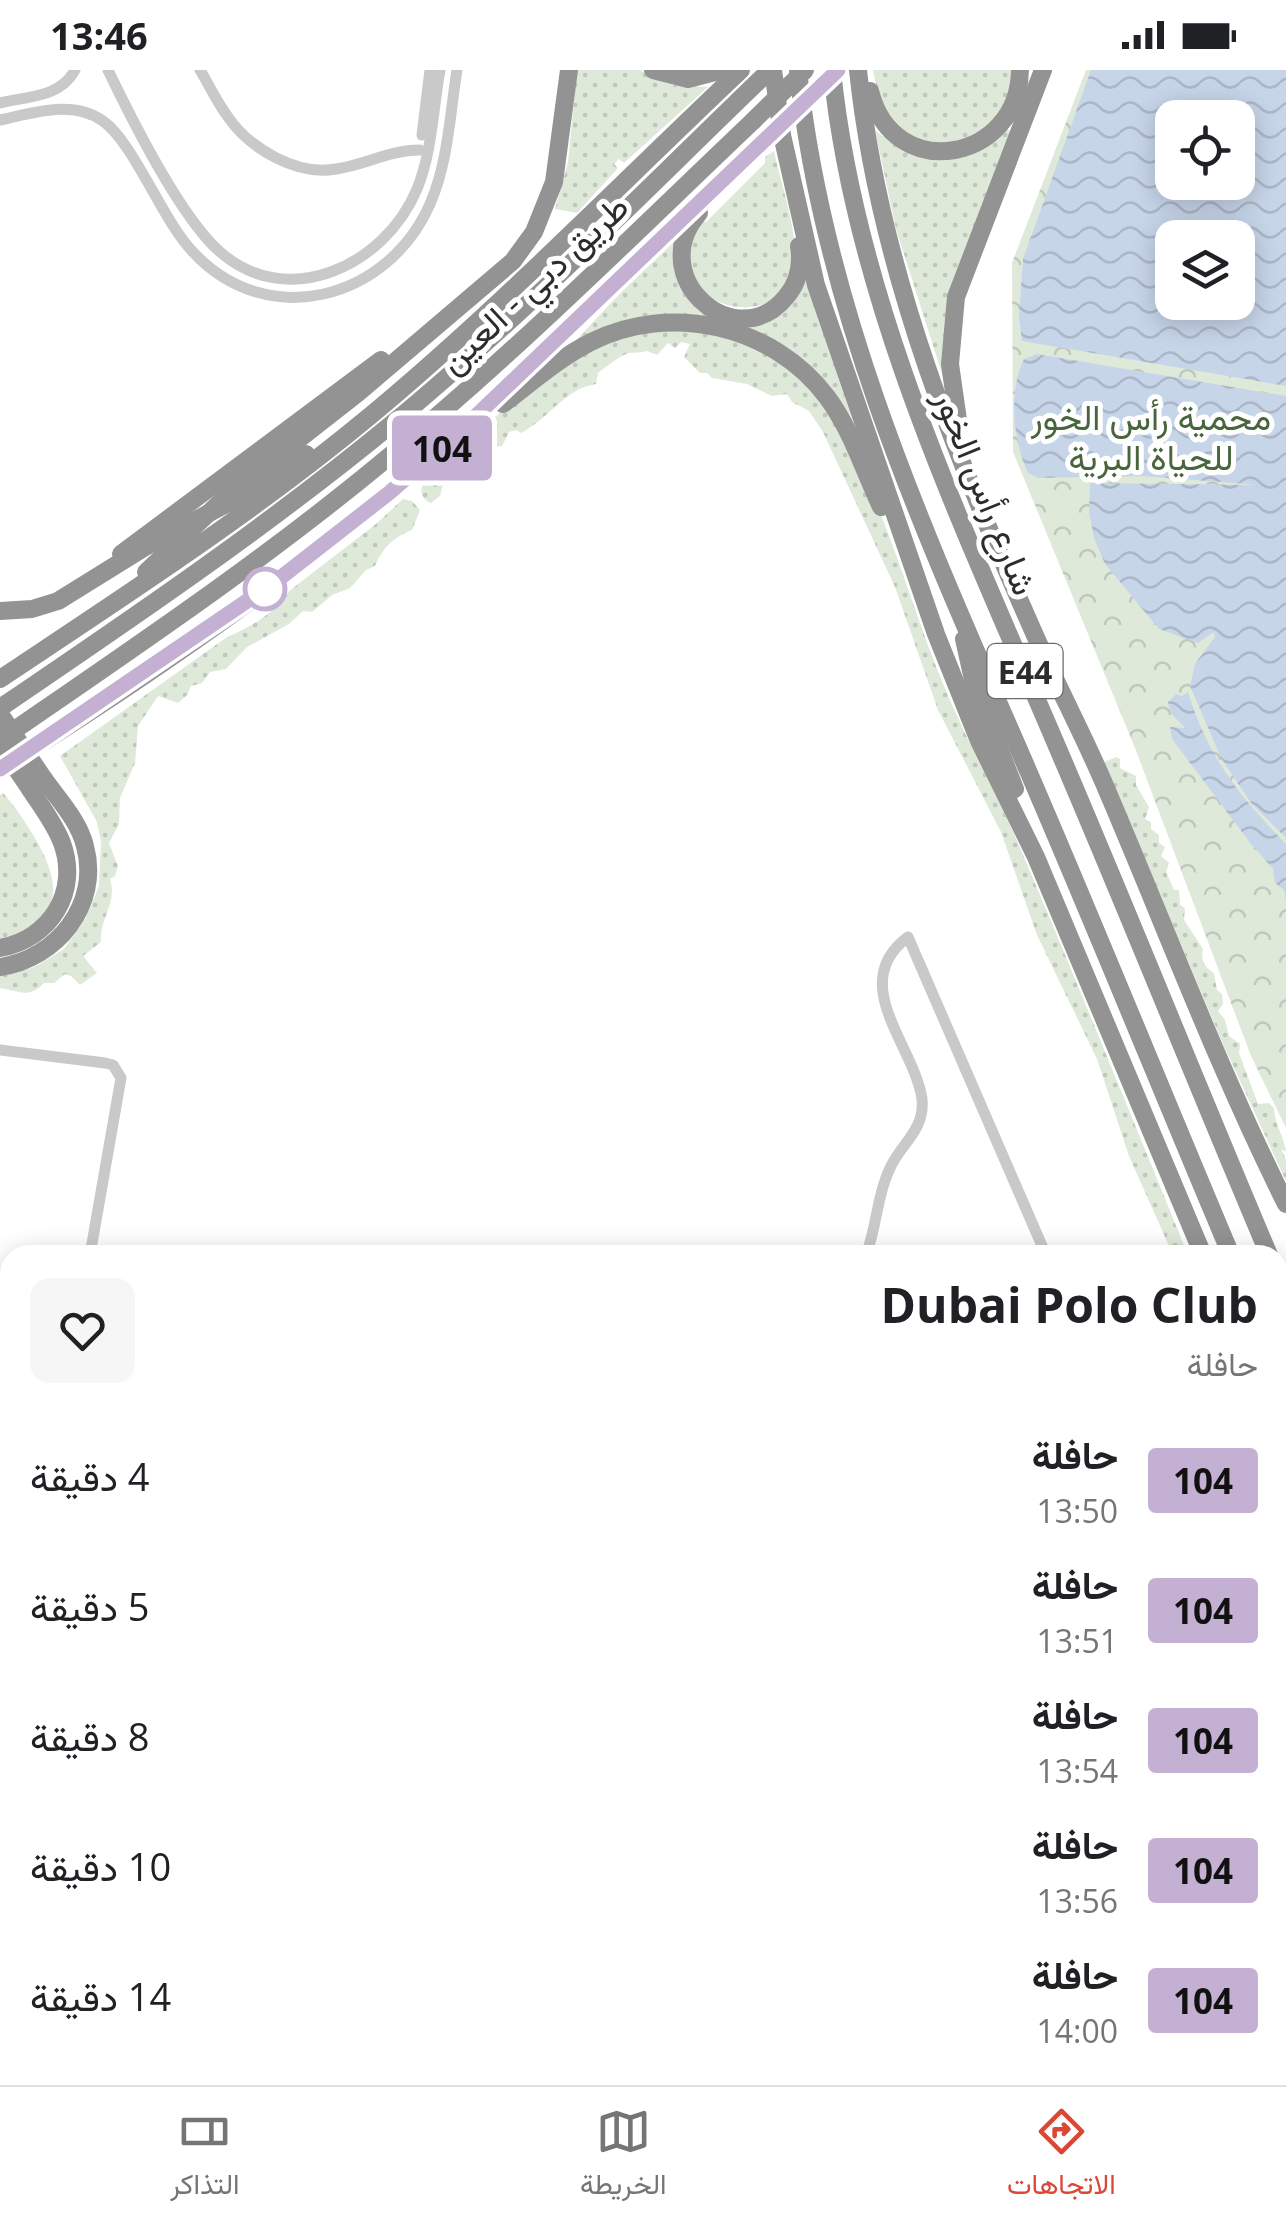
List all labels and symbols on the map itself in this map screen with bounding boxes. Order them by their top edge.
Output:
street label: طريق دبي - العين [428,183,643,388]
street label: شارع رأس الخور [922,382,1049,602]
park label: محمية رأس الخور للحياة البرية [1030,393,1271,480]
line badge: 104 [384,416,500,480]
unlabelled marker [244,568,286,610]
road number: E44 [988,644,1062,698]

